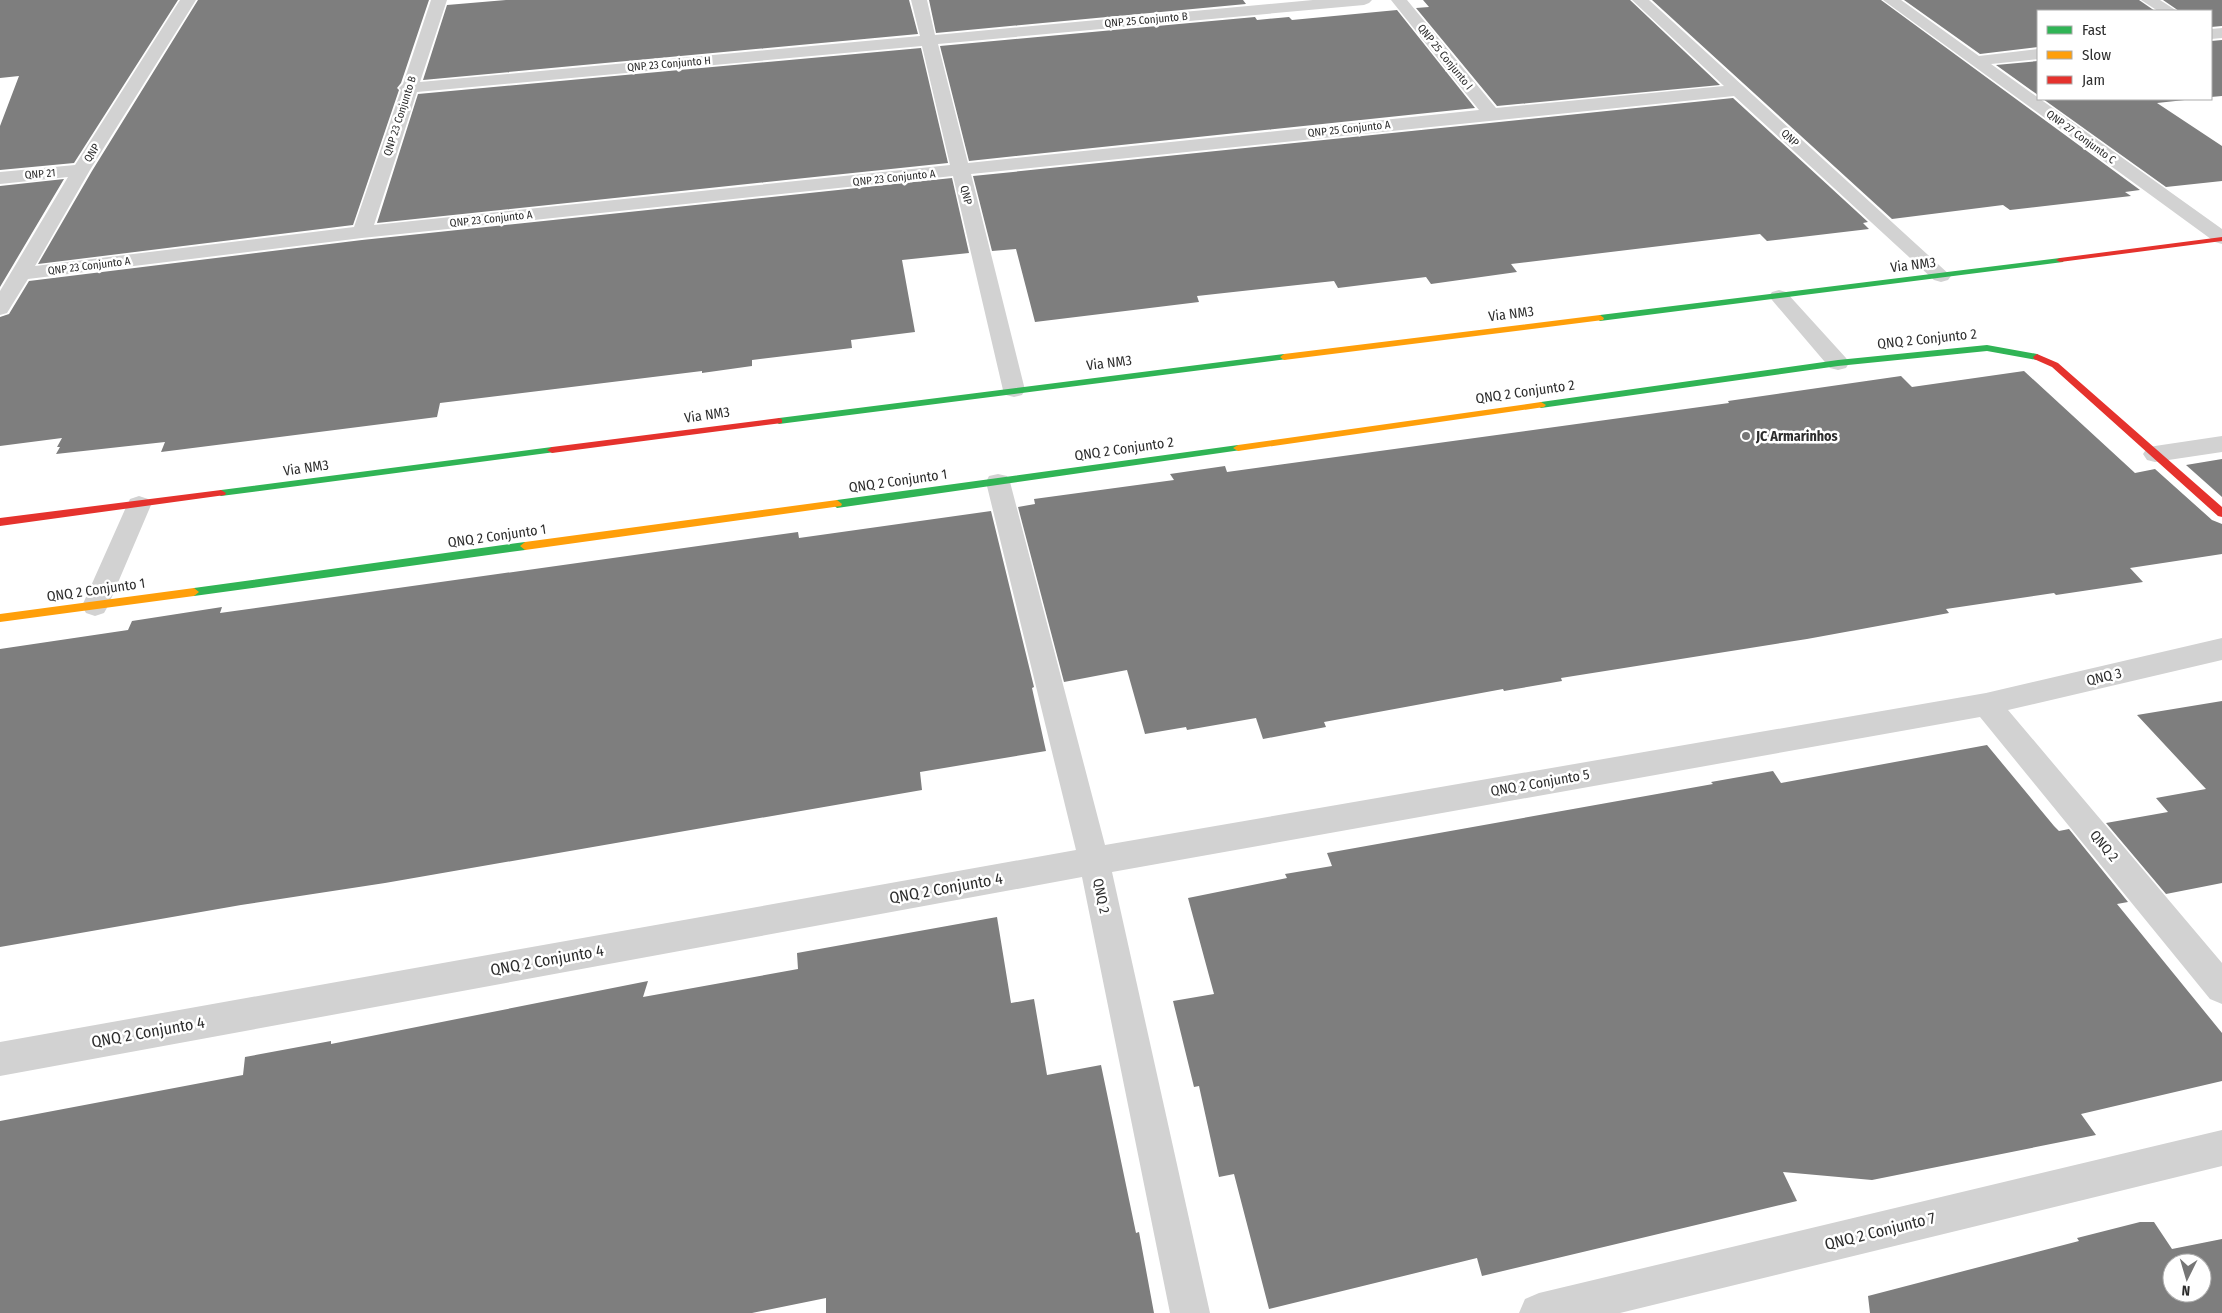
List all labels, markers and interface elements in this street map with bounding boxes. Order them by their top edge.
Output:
street label: QNP 25 Conjunto B [1104,10,1188,30]
legend [2037,10,2212,100]
text: Fast [2082,21,2106,39]
street label: QNP 25 Conjunto I [1415,22,1475,92]
text: Slow [2082,46,2111,64]
street label: QNP 23 Conjunto H [627,54,711,74]
text: Jam [2082,71,2105,89]
street label: QNP 23 Conjunto B [381,74,419,158]
street label: QNP 27 Conjunto C [2044,108,2118,167]
street label: QNP 25 Conjunto A [1307,118,1391,140]
street label: QNP [1778,127,1802,150]
street label: QNP [81,141,103,165]
street label: QNP 21 [24,166,56,182]
street label: QNP 23 Conjunto A [852,167,936,189]
street label: QNP [957,184,975,206]
street label: QNP 23 Conjunto A [449,208,533,230]
street label: QNP 23 Conjunto A [47,254,131,278]
street label: Via NM3 [1889,254,1937,276]
street label: Via NM3 [1487,303,1535,325]
street label: QNQ 2 Conjunto 2 [1876,325,1978,353]
street label: Via NM3 [1085,352,1133,374]
street label: QNQ 2 Conjunto 2 [1474,377,1576,407]
street label: Via NM3 [683,403,731,427]
place label: JC Armarinhos [1755,428,1838,445]
marker: JC Armarinhos [1740,430,1752,442]
street label: QNQ 2 Conjunto 2 [1073,434,1175,464]
street label: Via NM3 [282,456,330,480]
street label: QNQ 2 Conjunto 1 [848,466,948,496]
street label: QNQ 2 Conjunto 1 [447,521,547,551]
street label: QNQ 2 Conjunto 1 [46,575,146,605]
street label: QNQ 3 [2085,665,2123,689]
street label: QNQ 2 Conjunto 5 [1489,766,1591,800]
street label: QNQ 2 [2086,827,2122,865]
street label: QNQ 2 Conjunto 4 [888,869,1004,907]
street label: QNQ 2 [1089,877,1113,915]
street label: QNQ 2 Conjunto 4 [489,941,605,979]
street label: QNQ 2 Conjunto 4 [90,1013,206,1051]
street label: QNQ 2 Conjunto 7 [1823,1208,1938,1254]
north arrow [2162,1253,2212,1303]
text: N [2181,1282,2191,1299]

